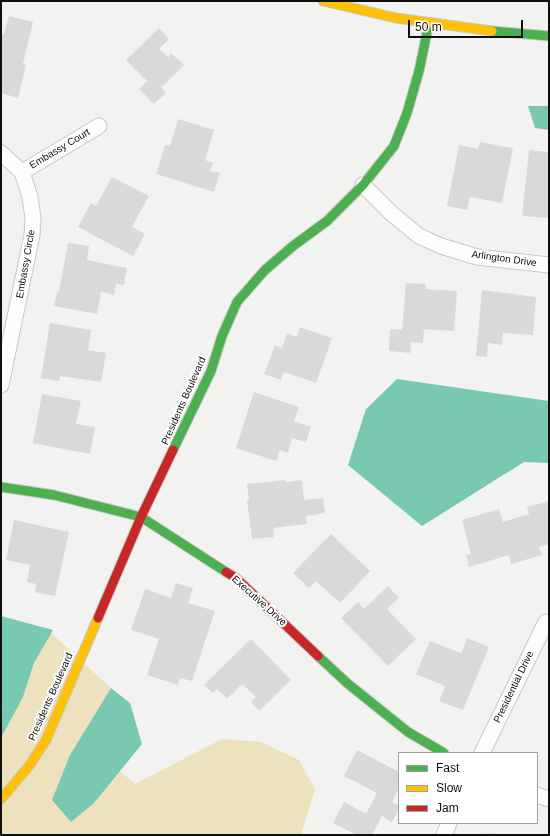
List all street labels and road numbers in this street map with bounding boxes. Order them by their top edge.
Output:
street label: Embassy Court [28,126,92,172]
street label: Embassy Circle [14,229,38,299]
street label: Arlington Drive [471,248,537,270]
street label: Presidents Boulevard [159,355,209,447]
street label: Executive Drive [229,573,289,629]
street label: Presidential Drive [491,649,537,725]
street label: Presidents Boulevard [26,651,76,743]

